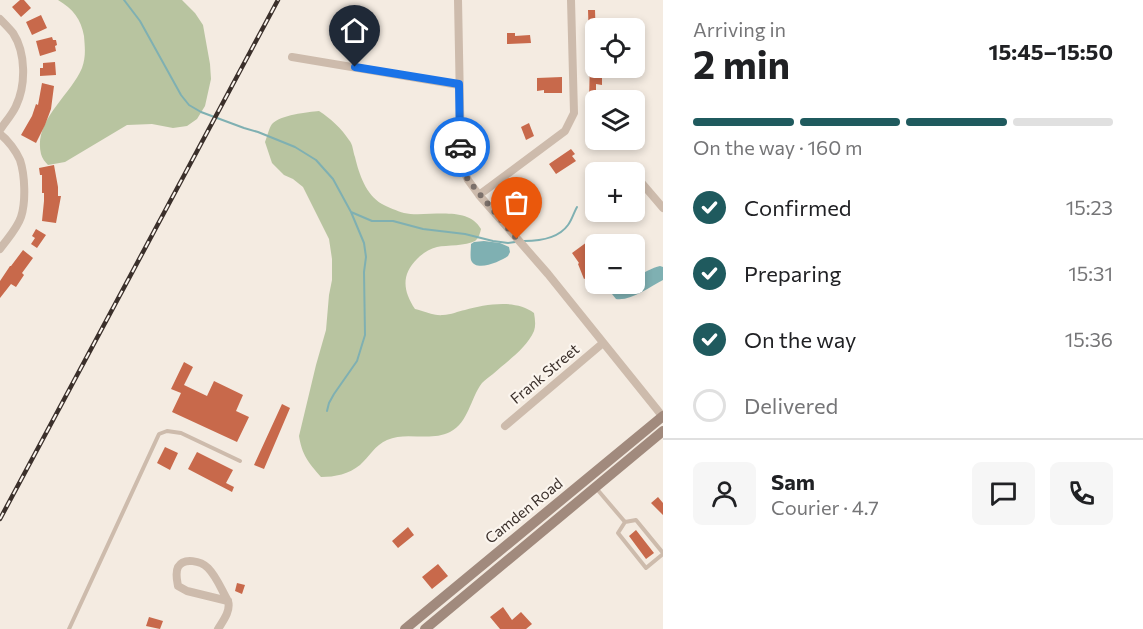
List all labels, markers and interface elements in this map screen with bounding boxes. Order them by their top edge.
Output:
pin [329,5,380,67]
icon: home [338,14,371,47]
text: Arriving in [693,17,786,41]
map controls [585,18,645,294]
button: locate [585,18,645,78]
text: 15:45–15:50 [989,38,1113,65]
text: 2 min [693,39,790,87]
button: layers [585,90,645,150]
courier [430,117,490,177]
icon: car [444,131,477,164]
text: On the way · 160 m [693,135,862,159]
button: + [585,162,645,222]
pin [491,177,542,239]
icon: bag [500,186,533,219]
icon: check [693,191,726,224]
text: Confirmed [744,194,851,221]
text: 15:23 [1066,195,1113,219]
button: − [585,234,645,294]
icon: check [693,257,726,290]
text: Preparing [744,260,841,287]
text: 15:31 [1068,261,1113,285]
icon: check [693,323,726,356]
text: On the way [744,326,856,353]
text: 15:36 [1065,327,1113,351]
street label: Frank Street [506,339,582,407]
text: Delivered [744,392,838,419]
button: person [693,462,756,525]
button: chat [972,462,1035,525]
button: phone [1050,462,1113,525]
text: Sam [771,468,815,495]
street label: Camden Road [481,474,566,547]
text: Courier · 4.7 [771,495,879,519]

